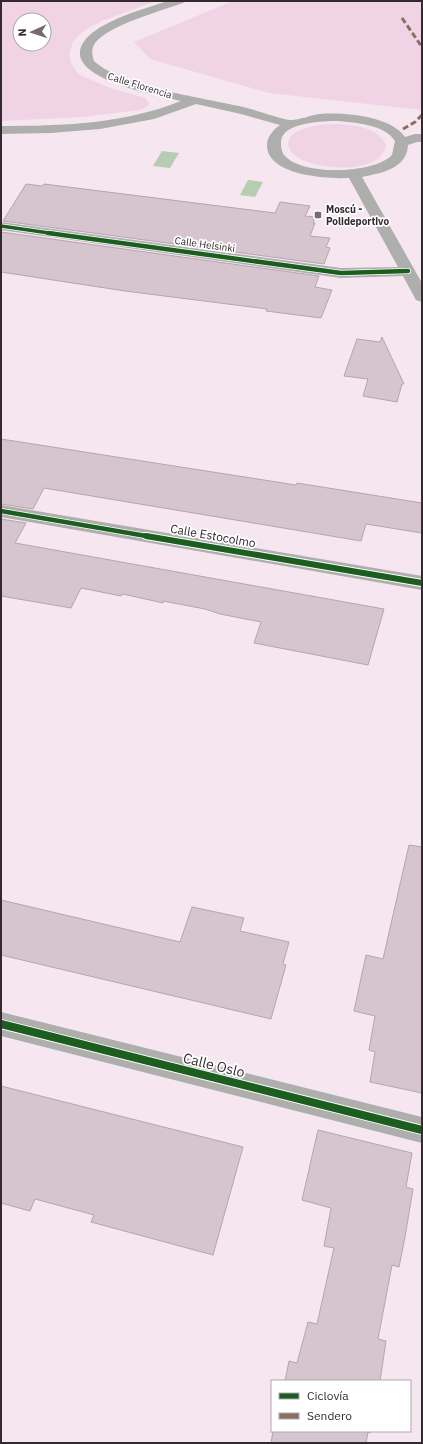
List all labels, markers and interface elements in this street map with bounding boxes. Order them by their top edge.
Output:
north arrow [12,12,52,52]
text: N [15,28,29,37]
street label: Calle Florencia [106,70,174,102]
place label: Moscú - Polideportivo [326,203,389,228]
marker: Moscú - Polideportivo [313,210,323,220]
street label: Calle Helsinki [174,234,236,255]
street label: Calle Estocolmo [169,521,257,550]
street label: Calle Oslo [181,1049,247,1081]
legend [271,1380,411,1432]
text: Ciclovía [307,1388,349,1403]
text: Sendero [307,1408,352,1423]

